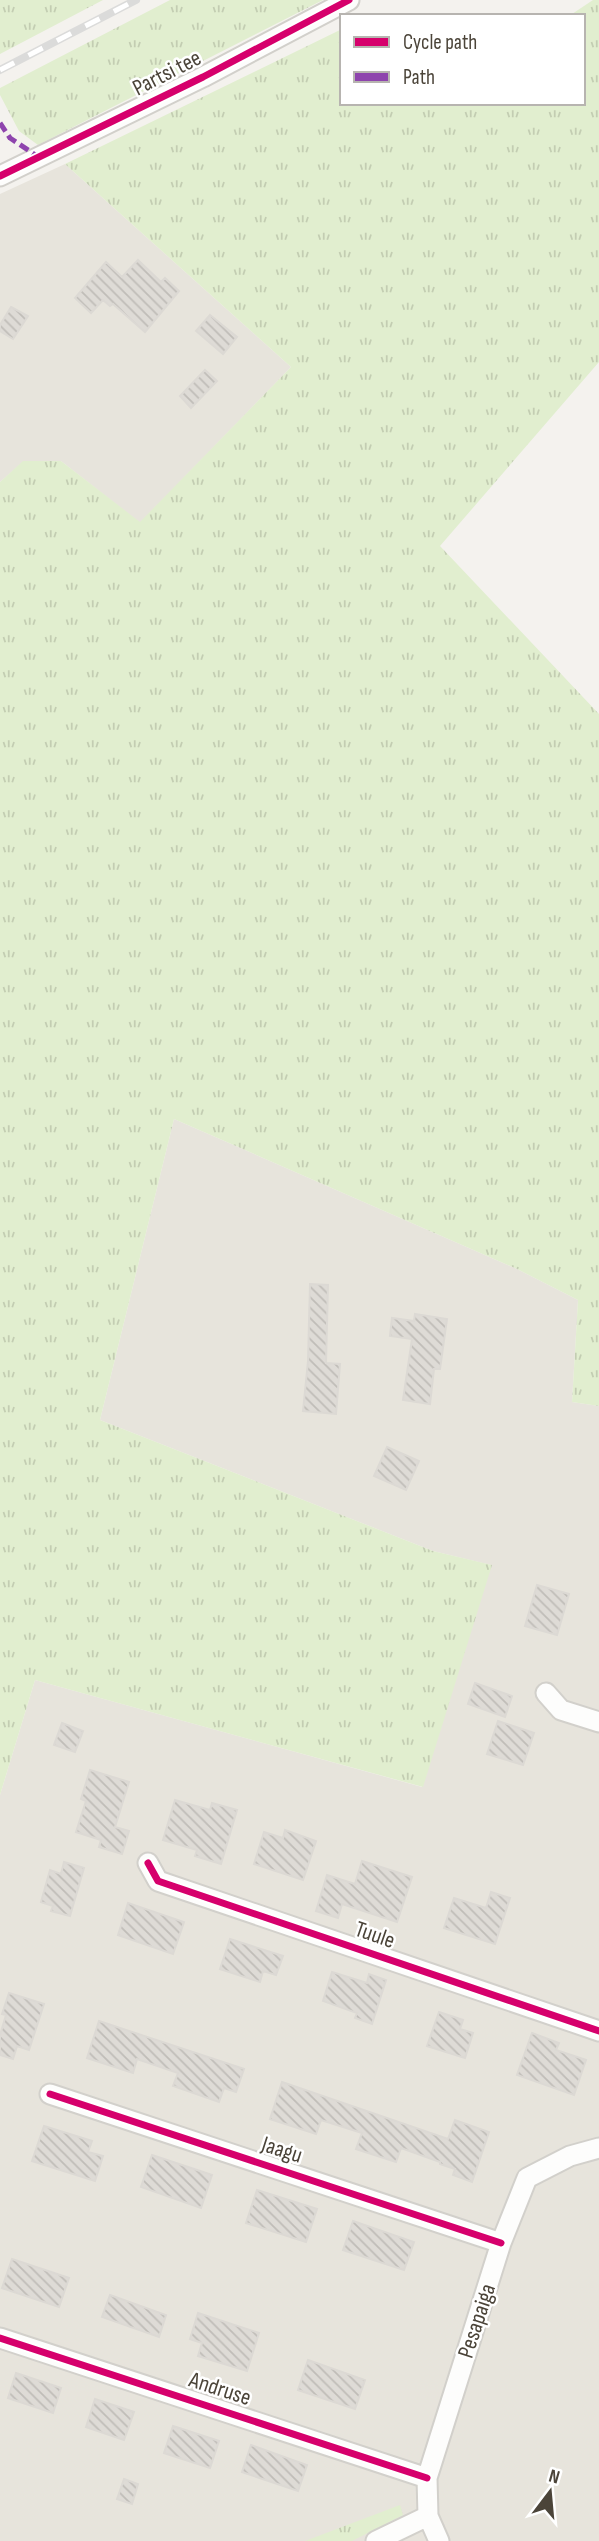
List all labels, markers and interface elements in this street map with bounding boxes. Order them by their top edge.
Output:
legend [340,14,585,105]
text: Cycle path [403,30,477,55]
street label: Partsi tee [128,44,206,102]
text: Path [403,65,435,90]
street label: Tuule [351,1915,399,1955]
street label: Jaagu [257,2130,306,2170]
street label: Pesapaiga [452,2280,502,2362]
street label: Andruse [185,2366,254,2412]
north arrow [515,2457,585,2527]
text: N [546,2465,562,2490]

